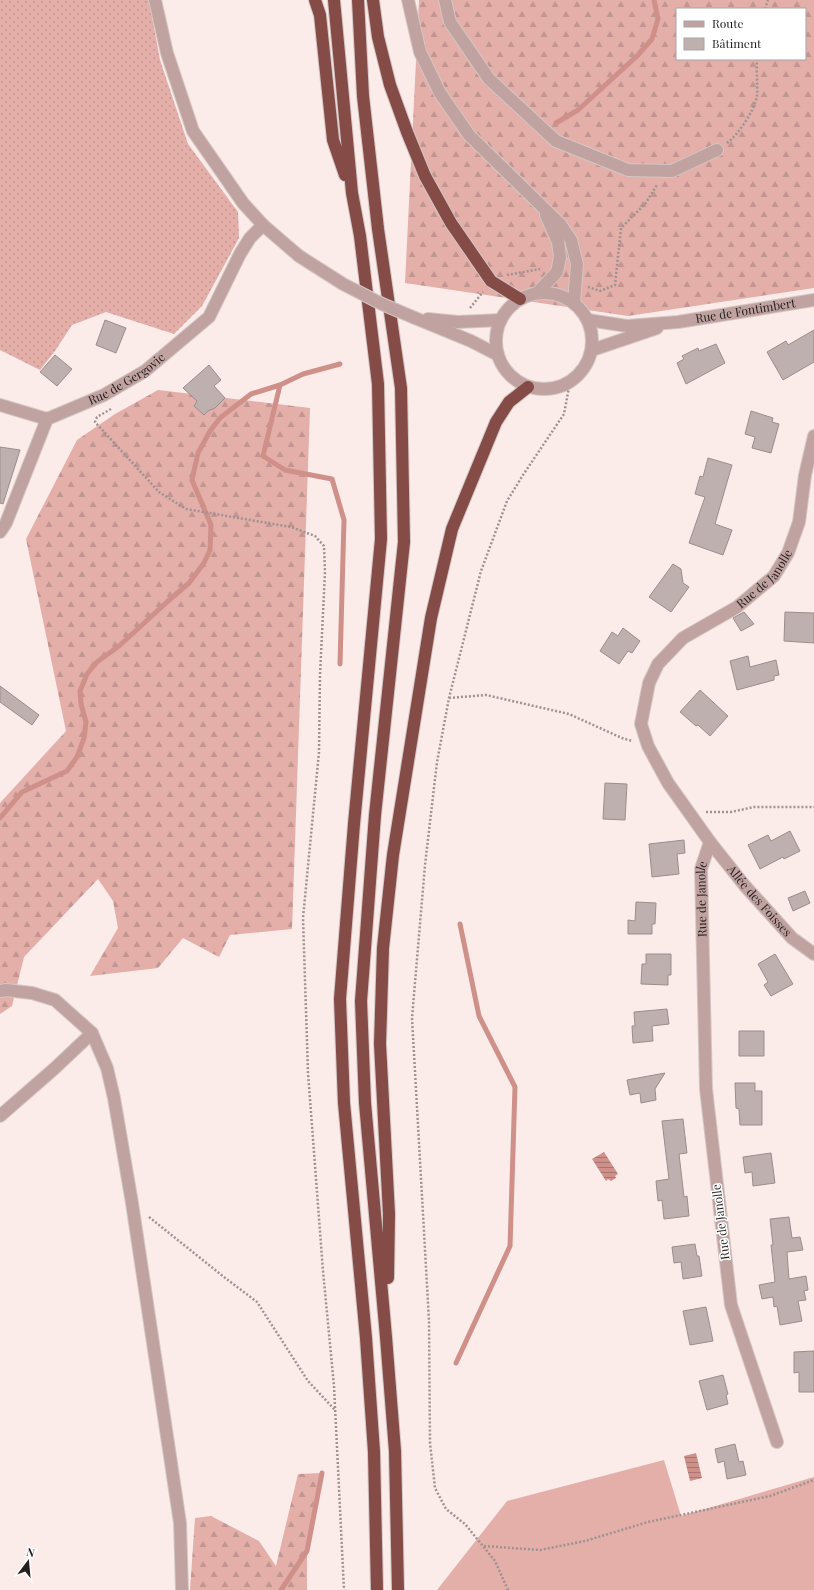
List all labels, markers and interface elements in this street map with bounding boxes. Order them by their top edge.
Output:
legend [676,8,806,60]
text: Route [712,15,744,31]
text: Bâtiment [712,35,762,51]
street label: Rue de Fontimbert [694,294,797,326]
street label: Rue de Gergovie [85,349,168,408]
street label: Rue de Janolle [733,546,795,611]
street label: Rue de Janolle [692,859,710,937]
street label: Allée des Foisses [724,861,796,939]
street label: Rue de Janolle [707,1183,733,1261]
north arrow [8,1542,48,1582]
text: N [25,1544,37,1560]

